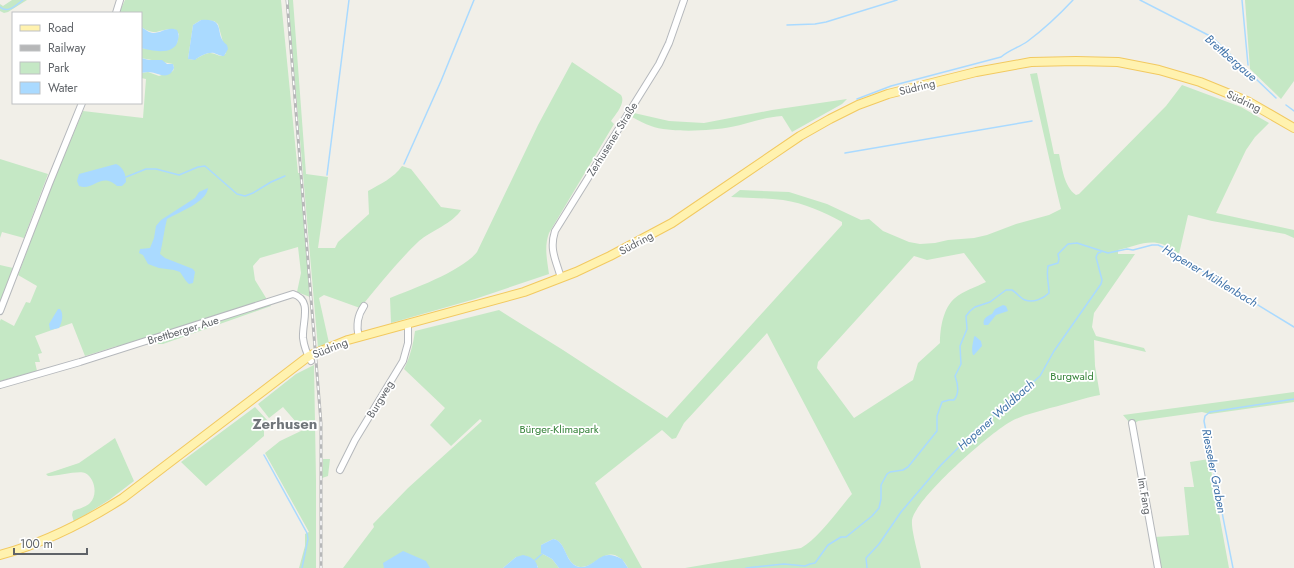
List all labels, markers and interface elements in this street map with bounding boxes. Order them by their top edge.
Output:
legend [12,12,142,104]
text: Road [48,19,74,37]
water label: Brettbergaue [1201,30,1261,86]
text: Railway [48,39,86,57]
text: Park [48,59,70,77]
street label: Südring [897,75,937,99]
text: Water [48,79,79,97]
street label: Südring [1224,86,1264,116]
street label: Zerhusener Straße [583,98,641,179]
street label: Südring [616,227,656,259]
water label: Hopener Mühlenbach [1159,240,1261,312]
street label: Brettberger Aue [145,311,221,348]
street label: Südring [310,334,350,362]
park label: Burgwald [1050,368,1094,384]
water label: Hopener Waldbach [953,375,1039,455]
street label: Burgweg [363,377,397,421]
district label: Zerhusen [253,413,317,435]
park label: Bürger-Klimapark [519,421,599,437]
water label: Riesseler Graben [1197,427,1231,515]
street label: Im Fang [1134,476,1156,516]
scale bar [14,530,87,556]
text: 100 m [20,535,53,553]

